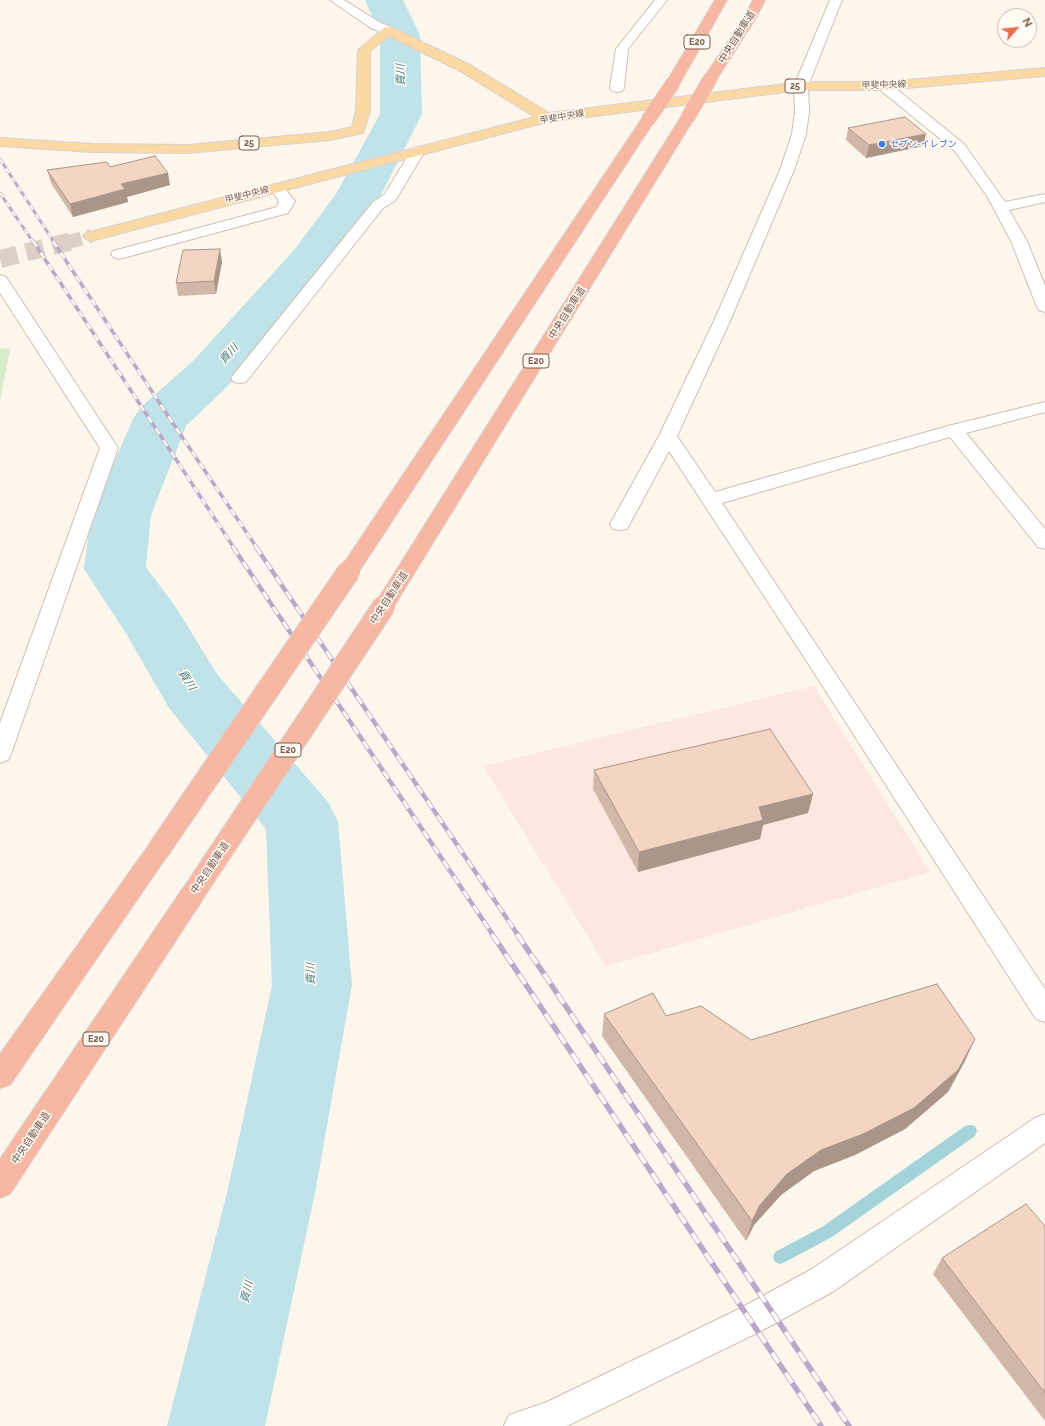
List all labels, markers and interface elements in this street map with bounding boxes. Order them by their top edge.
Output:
street label: 中央自動車道 [716,8,758,66]
north arrow [997,8,1037,48]
text: N [1019,16,1035,29]
road number: E20 [684,35,710,49]
water label: 貢川 [394,64,408,86]
road number: 25 [785,79,805,93]
street label: 甲斐中央線 [861,79,907,91]
street label: 甲斐中央線 [539,108,585,126]
road number: 25 [239,136,259,150]
marker: セブン-イレブン [877,139,887,149]
place label: セブン-イレブン [890,139,957,149]
street label: 甲斐中央線 [224,184,270,206]
street label: 中央自動車道 [546,284,588,342]
water label: 貢川 [217,341,241,367]
road number: E20 [523,354,549,368]
street label: 中央自動車道 [368,570,410,626]
water label: 貢川 [176,667,198,693]
road number: E20 [275,743,301,757]
street label: 中央自動車道 [188,840,232,896]
water label: 貢川 [304,963,318,985]
road number: E20 [83,1032,109,1046]
street label: 中央自動車道 [9,1110,53,1166]
water label: 貢川 [238,1280,256,1304]

